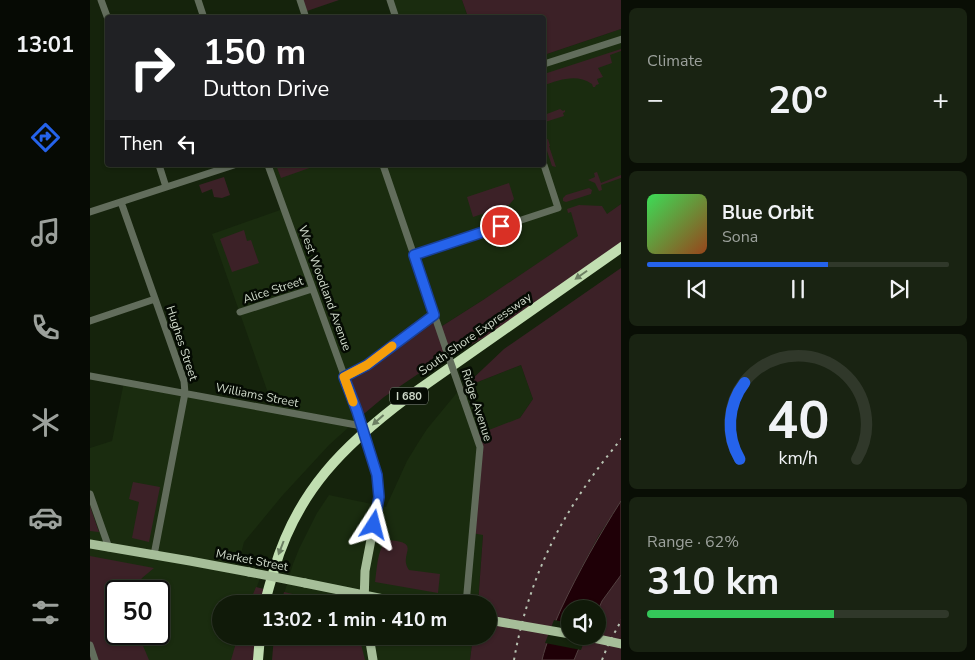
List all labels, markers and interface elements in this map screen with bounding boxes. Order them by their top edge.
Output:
text: 150 m [203,29,306,76]
text: 13:01 [16,30,74,60]
icon: right [120,35,185,100]
text: Climate [647,50,702,72]
text: Dutton Drive [203,74,329,104]
text: 20° [768,75,828,126]
text: − [647,81,664,119]
text: + [932,81,949,119]
icon: directions [28,120,63,155]
icon: left [173,130,201,158]
text: Then [120,131,163,157]
text: Blue Orbit [722,200,813,226]
pin [480,205,522,247]
icon: arrive [487,212,515,240]
icon: music [28,215,63,250]
street label: West Woodland Avenue [295,223,355,353]
text: Sona [722,226,758,248]
one-way arrow [575,270,588,280]
street label: Alice Street [241,272,306,307]
icon: previous [683,275,711,303]
icon: pause [784,275,812,303]
icon: next [885,275,913,303]
street label: South Shore Expressway [415,288,535,379]
street label: Hughes Street [162,304,202,383]
icon: phone [28,310,63,345]
street label: Ridge Avenue [458,367,496,443]
street label: Williams Street [214,379,301,411]
text: 40 [767,385,829,456]
road number: I 680 [390,388,428,404]
icon: climate [28,405,63,440]
one-way arrow [373,414,385,426]
text: km/h [778,446,818,470]
position arrow [347,498,399,550]
icon: car [28,500,63,535]
text: Range · 62% [647,531,739,553]
one-way arrow [277,541,285,556]
street label: Market Street [215,545,290,575]
text: 310 km [647,556,779,607]
speed limit sign: 50 [105,580,170,645]
icon: filters [28,595,63,630]
map controls [561,600,606,645]
button: sound [561,600,606,645]
text: 13:02 · 1 min · 410 m [262,607,447,633]

